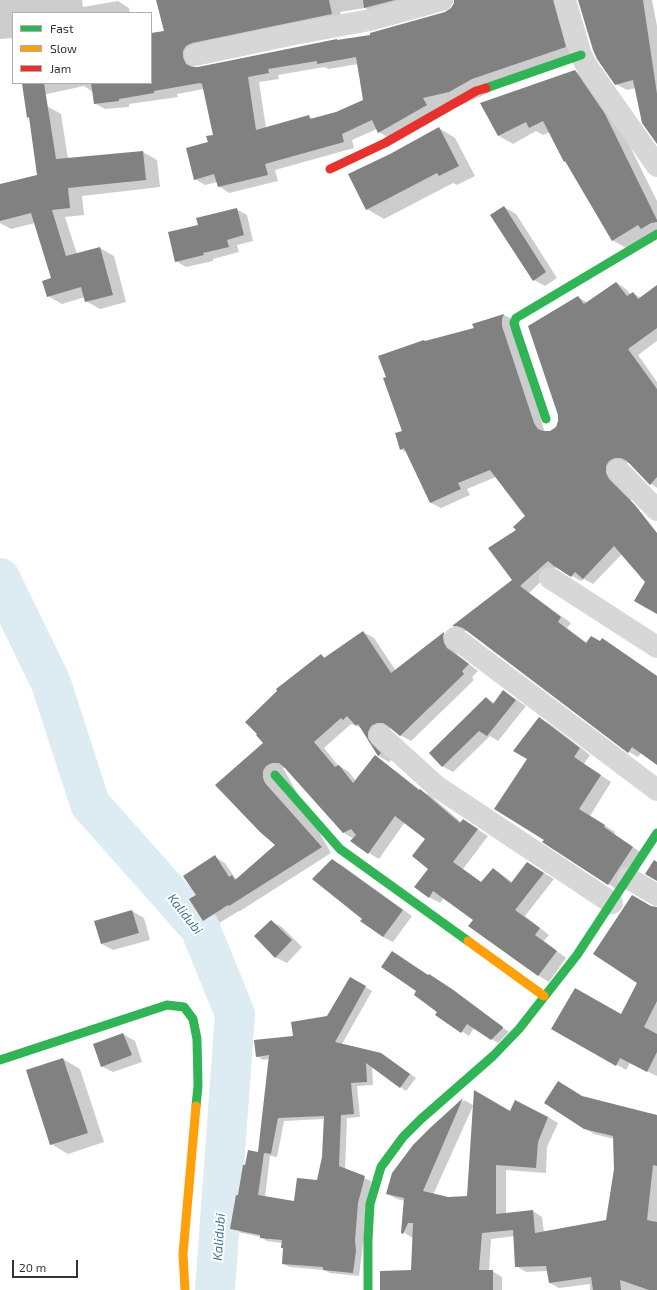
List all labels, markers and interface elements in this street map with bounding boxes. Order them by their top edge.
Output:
legend [12,12,152,84]
text: Fast [50,21,73,35]
text: Slow [50,41,77,55]
text: Jam [50,61,71,75]
water label: Kalidubi [164,891,206,937]
water label: Kalidubi [210,1213,228,1261]
scale bar [14,1252,80,1278]
text: 20 m [19,1260,46,1274]

